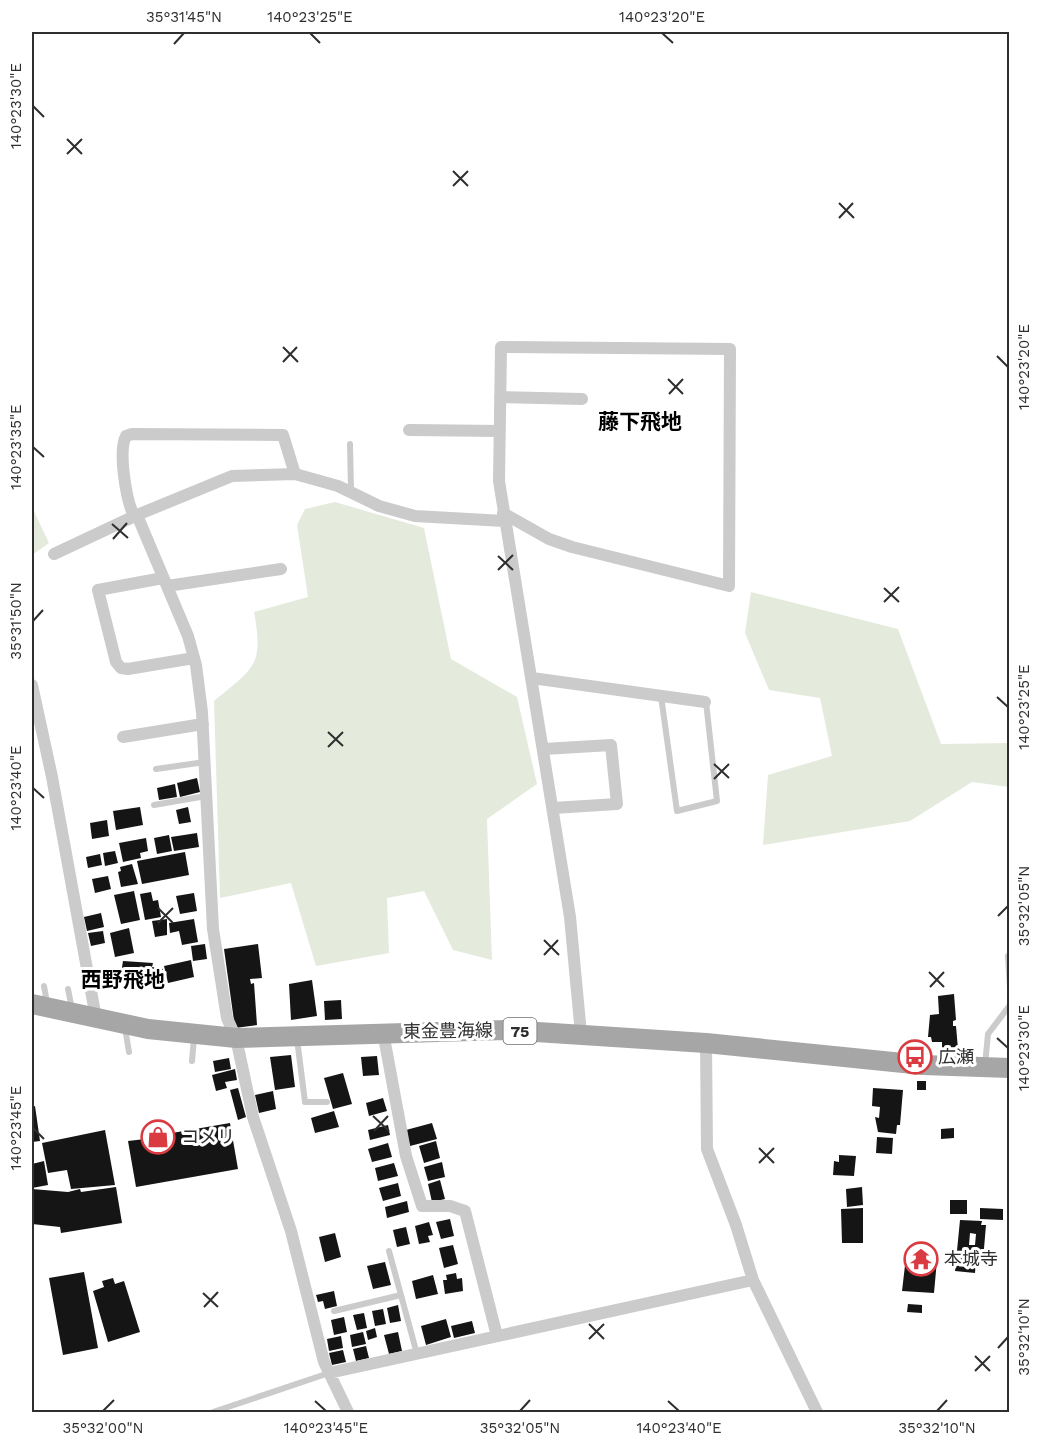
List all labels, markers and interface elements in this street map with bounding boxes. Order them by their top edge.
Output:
text: 35°31'45"N [146,8,222,26]
text: 140°23'25"E [267,8,353,26]
text: 140°23'20"E [619,8,705,26]
text: 140°23'30"E [7,63,25,149]
text: 140°23'20"E [1015,324,1033,410]
text: 140°23'35"E [7,404,25,490]
district label: 藤下飛地 [598,409,682,434]
text: 35°31'50"N [7,582,25,660]
text: 140°23'25"E [1015,664,1033,750]
text: 140°23'40"E [7,746,25,831]
text: 35°32'05"N [1015,866,1033,946]
district label: 西野飛地 [81,967,165,992]
text: 140°23'30"E [1015,1005,1033,1091]
road number: 75 [504,1018,536,1044]
street label: 東金豊海線 [403,1019,493,1042]
bus stop icon: 広瀬 [897,1039,933,1075]
place label: 広瀬 [938,1046,974,1067]
text: 140°23'45"E [7,1086,25,1170]
shop icon: コメリ [140,1119,176,1155]
place label: コメリ [181,1126,235,1147]
temple icon: 本城寺 [903,1241,939,1277]
place label: 本城寺 [944,1248,998,1269]
text: 35°32'10"N [1015,1298,1033,1376]
text: 35°32'00"N [62,1419,144,1437]
text: 140°23'45"E [284,1419,368,1437]
text: 35°32'05"N [480,1419,560,1437]
text: 140°23'40"E [637,1419,722,1437]
text: 35°32'10"N [898,1419,976,1437]

